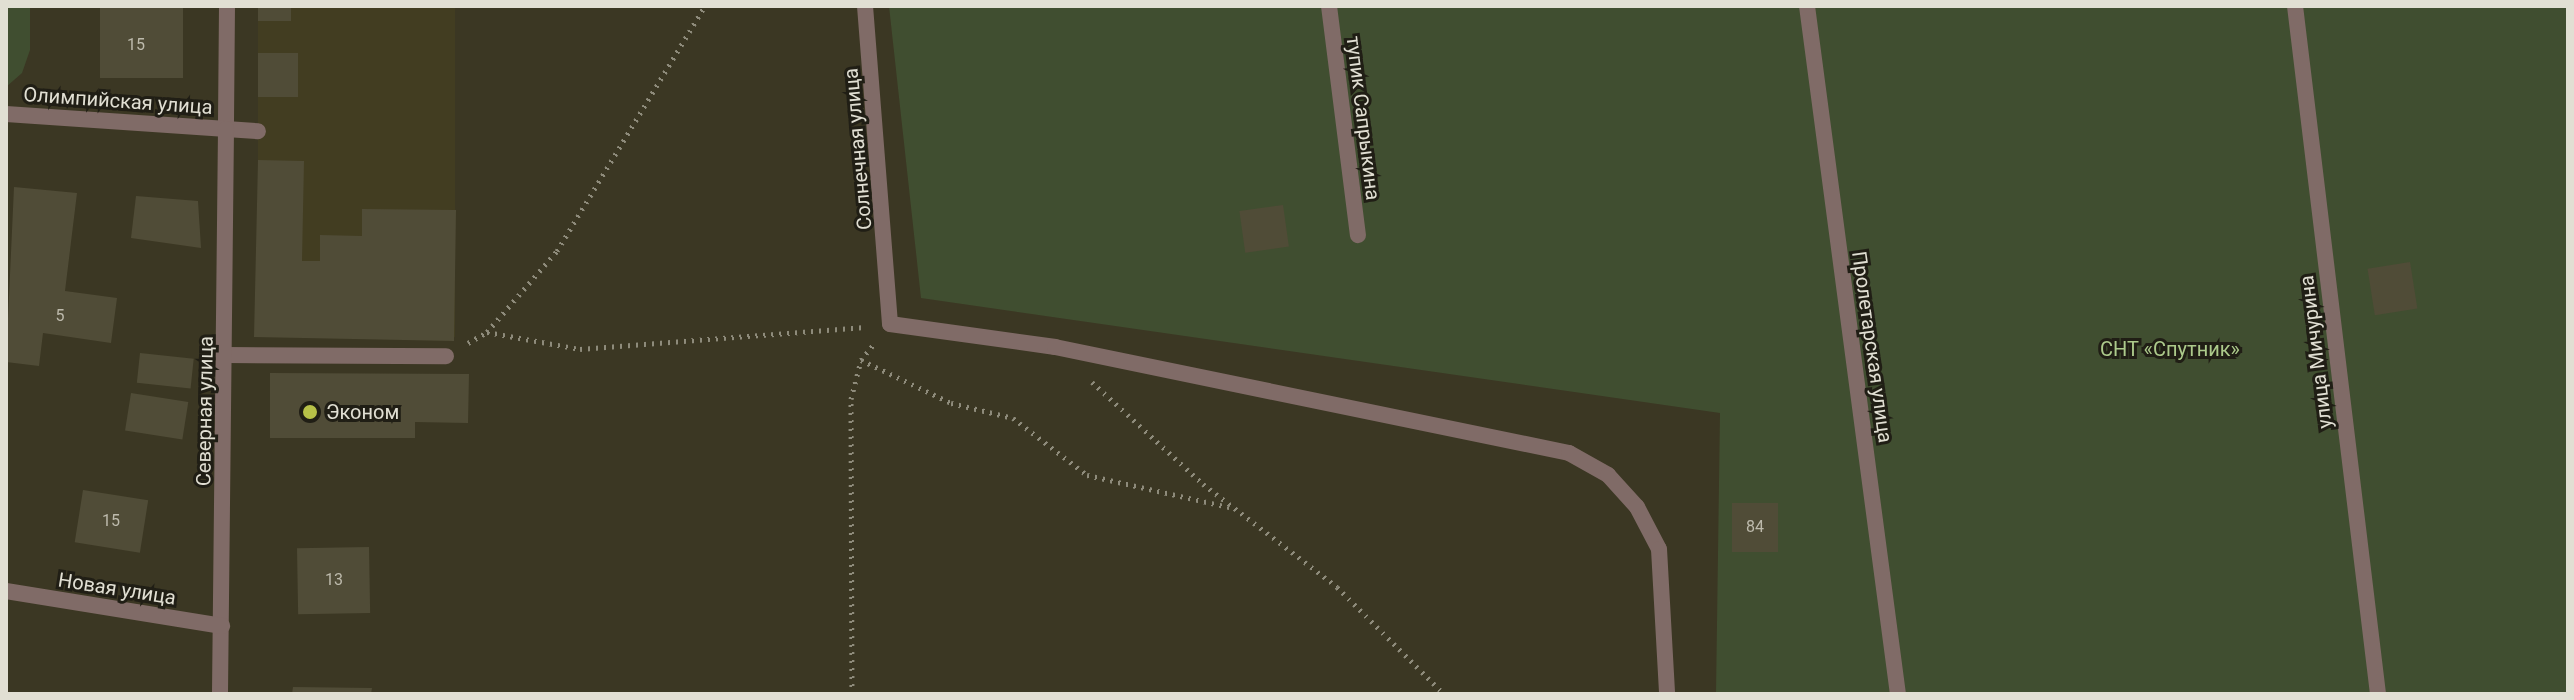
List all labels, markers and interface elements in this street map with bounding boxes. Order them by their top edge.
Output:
house number: 15 [127,35,145,55]
street label: тупик Сапрыкина [1341,35,1385,201]
street label: Солнечная улица [839,67,877,231]
street label: Олимпийская улица [23,82,213,120]
street label: Пролетарская улица [1847,250,1897,444]
street label: улица Мичурина [2295,274,2337,430]
house number: 5 [56,306,64,326]
street label: Северная улица [192,336,218,486]
park label: СНТ «Спутник» [2100,337,2240,361]
place label: Эконом [326,400,399,424]
marker: Эконом [301,403,319,421]
house number: 15 [102,511,120,531]
house number: 84 [1746,517,1764,537]
street label: Новая улица [56,568,178,610]
house number: 13 [325,570,343,590]

